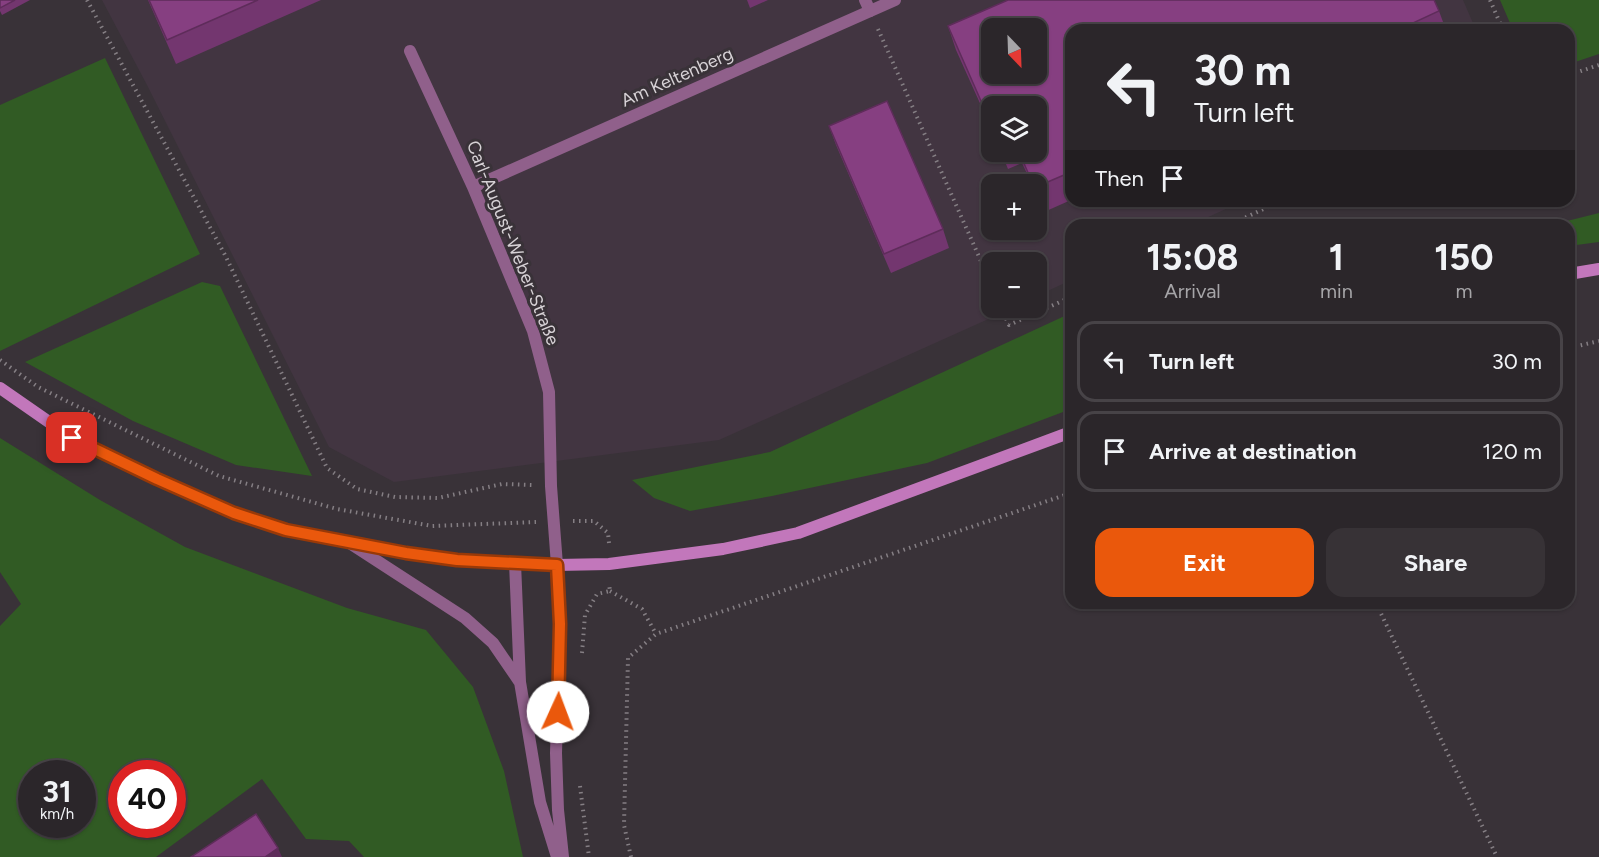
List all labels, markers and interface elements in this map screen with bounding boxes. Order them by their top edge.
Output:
north arrow [981,18,1047,84]
map controls [981,18,1047,318]
street label: Am Keltenberg [618,42,736,112]
text: 30 m [1194,45,1291,96]
icon: left [1095,48,1173,126]
button: layers [981,96,1047,162]
text: Turn left [1194,96,1294,129]
street label: Carl-August-Weber-Straße [462,137,564,349]
icon: arrive [1156,162,1189,195]
text: Then [1095,165,1144,192]
button: + [981,174,1047,240]
text: 15:08 [1146,236,1239,279]
text: 1 [1329,236,1344,279]
text: 150 [1434,236,1494,279]
button: − [981,252,1047,318]
text: Arrival [1164,279,1221,303]
text: min [1320,279,1353,303]
text: m [1455,279,1472,303]
icon: left [1098,345,1131,378]
text: Turn left [1149,348,1235,375]
text: 30 m [1492,348,1542,375]
pin [46,412,97,463]
icon: arrive [55,421,88,454]
icon: arrive [1098,435,1131,468]
text: Arrive at destination [1149,438,1357,465]
text: 120 m [1482,438,1542,465]
button: Exit [1095,528,1314,597]
button: Share [1326,528,1545,597]
position arrow [526,680,590,744]
speed limit sign: 40 [108,760,186,838]
text: 31 [42,773,72,810]
text: km/h [40,805,74,823]

